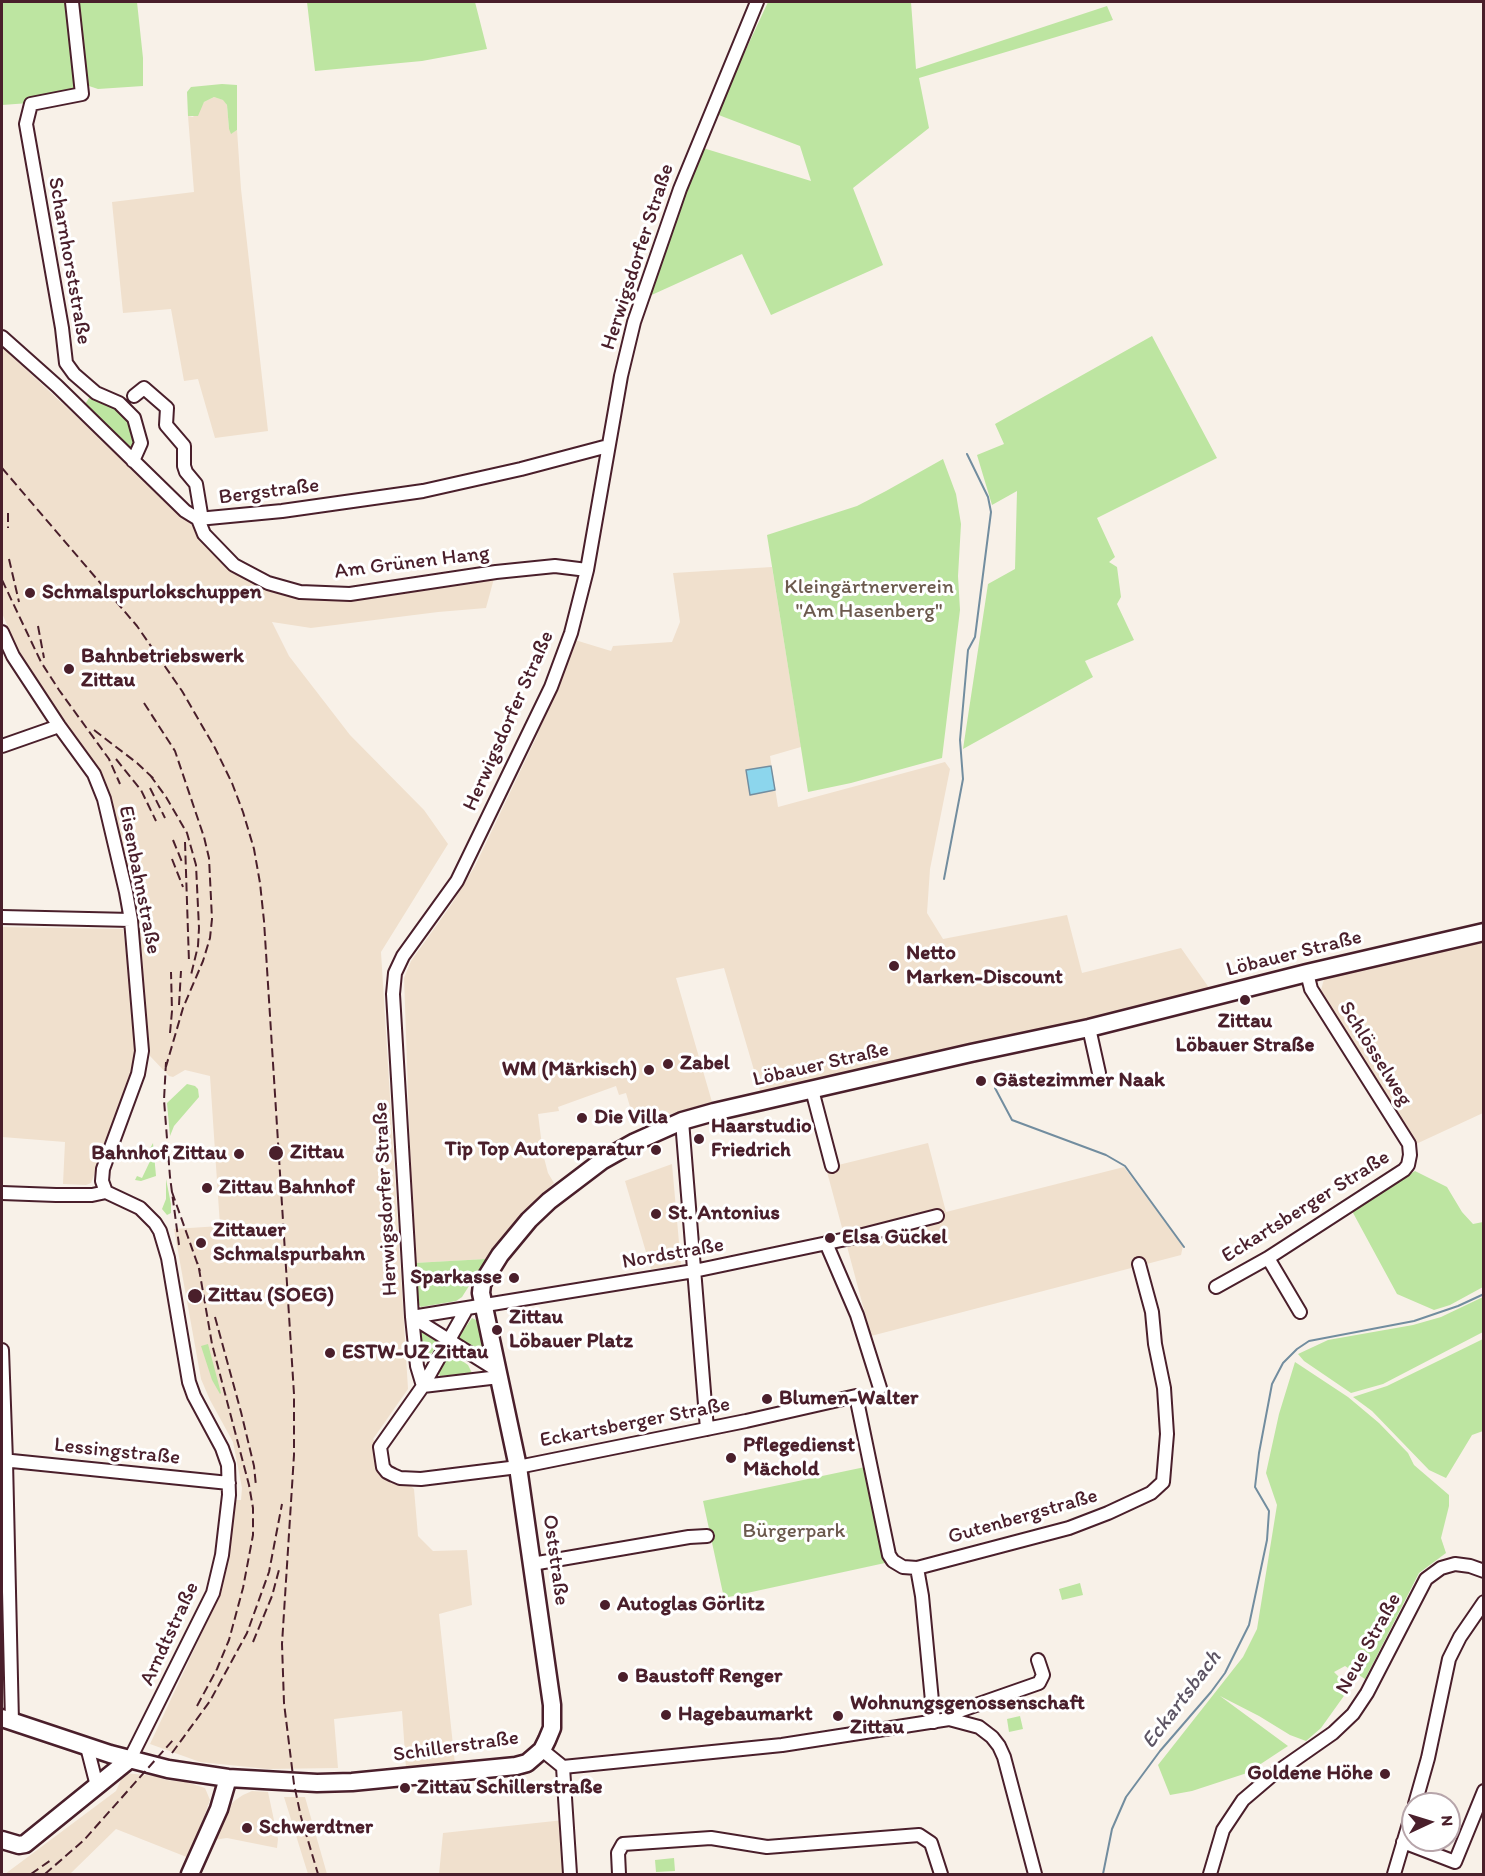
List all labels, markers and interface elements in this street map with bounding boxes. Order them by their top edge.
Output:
street label: Herwigsdorfer Straße [596,161,680,353]
street label: Scharnhorststraße [42,175,96,347]
street label: Bergstraße [217,473,321,511]
street label: Am Grünen Hang [333,541,491,585]
park label: Kleingärtnerverein "Am Hasenberg" [784,575,954,625]
place label: Schmalspurlokschuppen [42,580,262,606]
marker: Schmalspurlokschuppen [23,586,37,600]
street label: Herwigsdorfer Straße [458,627,560,815]
place label: Bahnbetriebswerk Zittau [81,644,244,694]
marker: Bahnbetriebswerk Zittau [62,662,76,676]
street label: Eisenbahnstraße [112,804,166,956]
street label: Löbauer Straße [1224,925,1364,983]
place label: Netto Marken-Discount [906,941,1063,991]
marker: Netto Marken-Discount [887,959,901,973]
marker: Zittau Löbauer Straße [1238,993,1252,1007]
street label: Schlösselweg [1333,997,1417,1111]
place label: Zittau Löbauer Straße [1176,1009,1314,1059]
street label: Löbauer Straße [751,1037,891,1093]
place label: Zabel [680,1051,730,1077]
place label: WM (Märkisch) [502,1057,637,1083]
marker: Zabel [661,1057,675,1071]
marker: WM (Märkisch) [642,1063,656,1077]
place label: Gästezimmer Naak [993,1068,1165,1094]
marker: Gästezimmer Naak [974,1074,988,1088]
street label: Herwigsdorfer Straße [368,1101,404,1297]
place label: Die Villa [594,1105,668,1131]
marker: Die Villa [575,1111,589,1125]
place label: Haarstudio Friedrich [711,1114,812,1164]
marker: Haarstudio Friedrich [692,1132,706,1146]
place label: Tip Top Autoreparatur [445,1137,644,1163]
place label: Zittau [290,1140,344,1166]
place label: Bahnhof Zittau [91,1141,227,1167]
marker: Tip Top Autoreparatur [649,1143,663,1157]
marker: Zittau [267,1144,285,1162]
street label: Eckartsberger Straße [1217,1145,1395,1269]
marker: Bahnhof Zittau [232,1147,246,1161]
place label: Zittau Bahnhof [219,1175,355,1201]
marker: Zittau Bahnhof [200,1181,214,1195]
place label: St. Antonius [668,1201,780,1227]
marker: St. Antonius [649,1207,663,1221]
place label: Zittauer Schmalspurbahn [213,1218,365,1268]
place label: Elsa Gückel [842,1225,947,1251]
marker: Elsa Gückel [823,1231,837,1245]
street label: Nordstraße [620,1233,726,1275]
marker: Zittauer Schmalspurbahn [194,1236,208,1250]
place label: Sparkasse [410,1265,502,1291]
marker: Sparkasse [507,1271,521,1285]
place label: Zittau (SOEG) [208,1283,334,1309]
marker: Zittau (SOEG) [186,1287,204,1305]
place label: Zittau Löbauer Platz [509,1305,633,1355]
marker: Zittau Löbauer Platz [490,1323,504,1337]
place label: ESTW-UZ Zittau [342,1340,488,1366]
marker: ESTW-UZ Zittau [323,1346,337,1360]
place label: Blumen-Walter [779,1386,918,1412]
street label: Eckartsberger Straße [538,1392,732,1454]
marker: Blumen-Walter [760,1392,774,1406]
street label: Lessingstraße [53,1433,181,1471]
place label: Pflegedienst Mächold [743,1433,855,1483]
marker: Pflegedienst Mächold [724,1451,738,1465]
street label: Gutenbergstraße [945,1484,1101,1550]
street label: Oststraße [536,1513,574,1607]
park label: Bürgerpark [743,1519,845,1545]
street label: Arndtstraße [135,1578,205,1690]
street label: Neue Straße [1331,1589,1407,1699]
place label: Autoglas Görlitz [617,1592,765,1618]
marker: Autoglas Görlitz [598,1598,612,1612]
water label: Eckartsbach [1137,1646,1227,1754]
place label: Baustoff Renger [635,1664,782,1690]
marker: Baustoff Renger [616,1670,630,1684]
place label: Wohnungsgenossenschaft Zittau [850,1691,1085,1741]
place label: Hagebaumarkt [678,1702,813,1728]
marker: Hagebaumarkt [659,1708,673,1722]
marker: Wohnungsgenossenschaft Zittau [831,1709,845,1723]
street label: Schillerstraße [392,1726,520,1768]
place label: Goldene Höhe [1247,1761,1373,1787]
marker: Goldene Höhe [1378,1767,1392,1781]
place label: Zittau Schillerstraße [417,1775,603,1801]
marker: Zittau Schillerstraße [398,1781,412,1795]
north arrow [1401,1792,1461,1852]
place label: Schwerdtner [259,1815,373,1841]
text: N [1438,1815,1457,1827]
marker: Schwerdtner [240,1821,254,1835]

